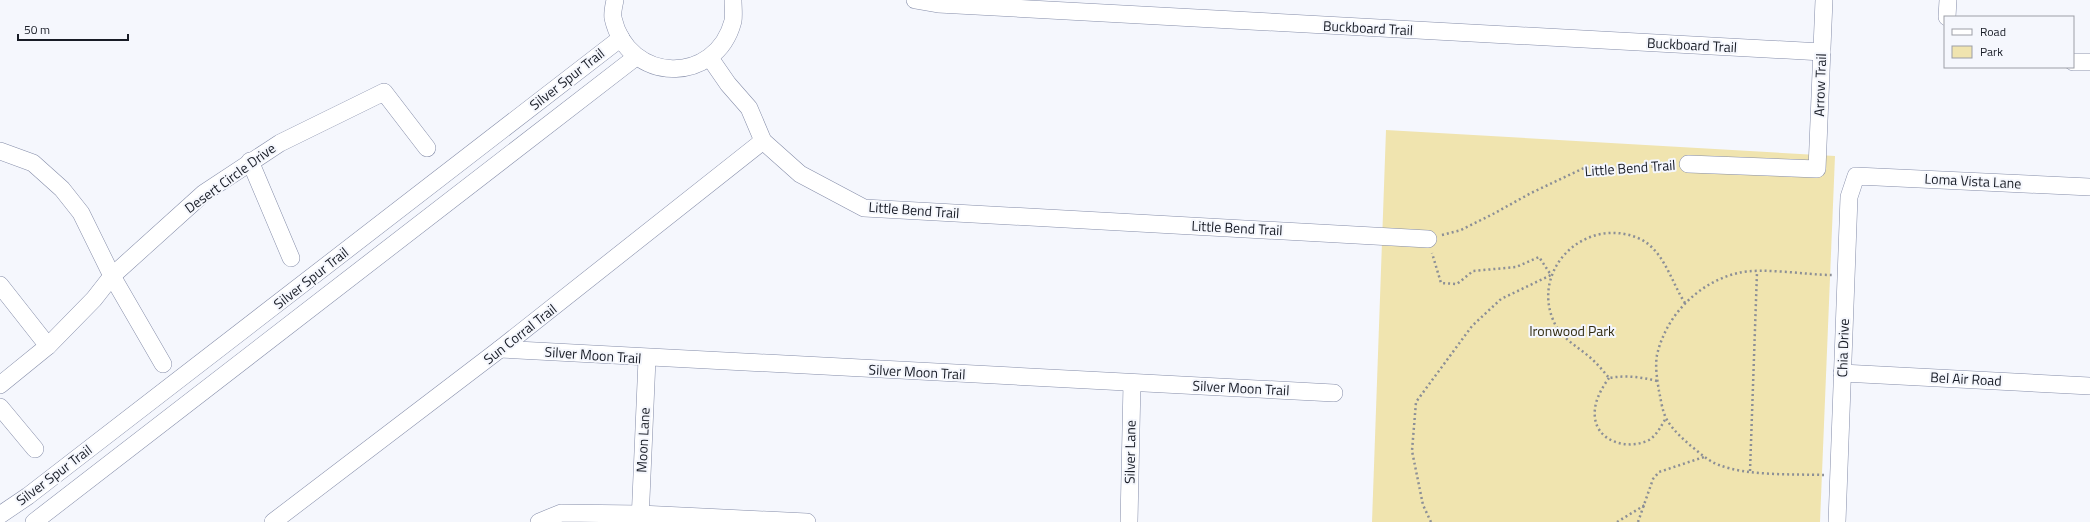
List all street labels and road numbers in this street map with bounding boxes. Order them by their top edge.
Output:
street label: Buckboard Trail [1322,15,1414,40]
street label: Buckboard Trail [1646,32,1738,57]
street label: Silver Spur Trail [525,43,609,115]
street label: Arrow Trail [1808,53,1831,117]
street label: Desert Circle Drive [180,137,280,218]
street label: Little Bend Trail [1584,154,1676,181]
street label: Loma Vista Lane [1924,167,2022,194]
street label: Little Bend Trail [868,196,960,223]
street label: Little Bend Trail [1191,215,1283,240]
street label: Silver Spur Trail [269,242,353,314]
street label: Sun Corral Trail [479,298,561,369]
street label: Chia Drive [1831,318,1854,378]
street label: Silver Moon Trail [544,341,642,368]
street label: Silver Moon Trail [868,358,966,385]
street label: Bel Air Road [1930,366,2002,391]
street label: Silver Moon Trail [1192,374,1290,401]
street label: Moon Lane [630,407,655,473]
street label: Silver Lane [1118,420,1141,484]
street label: Silver Spur Trail [11,439,96,510]

